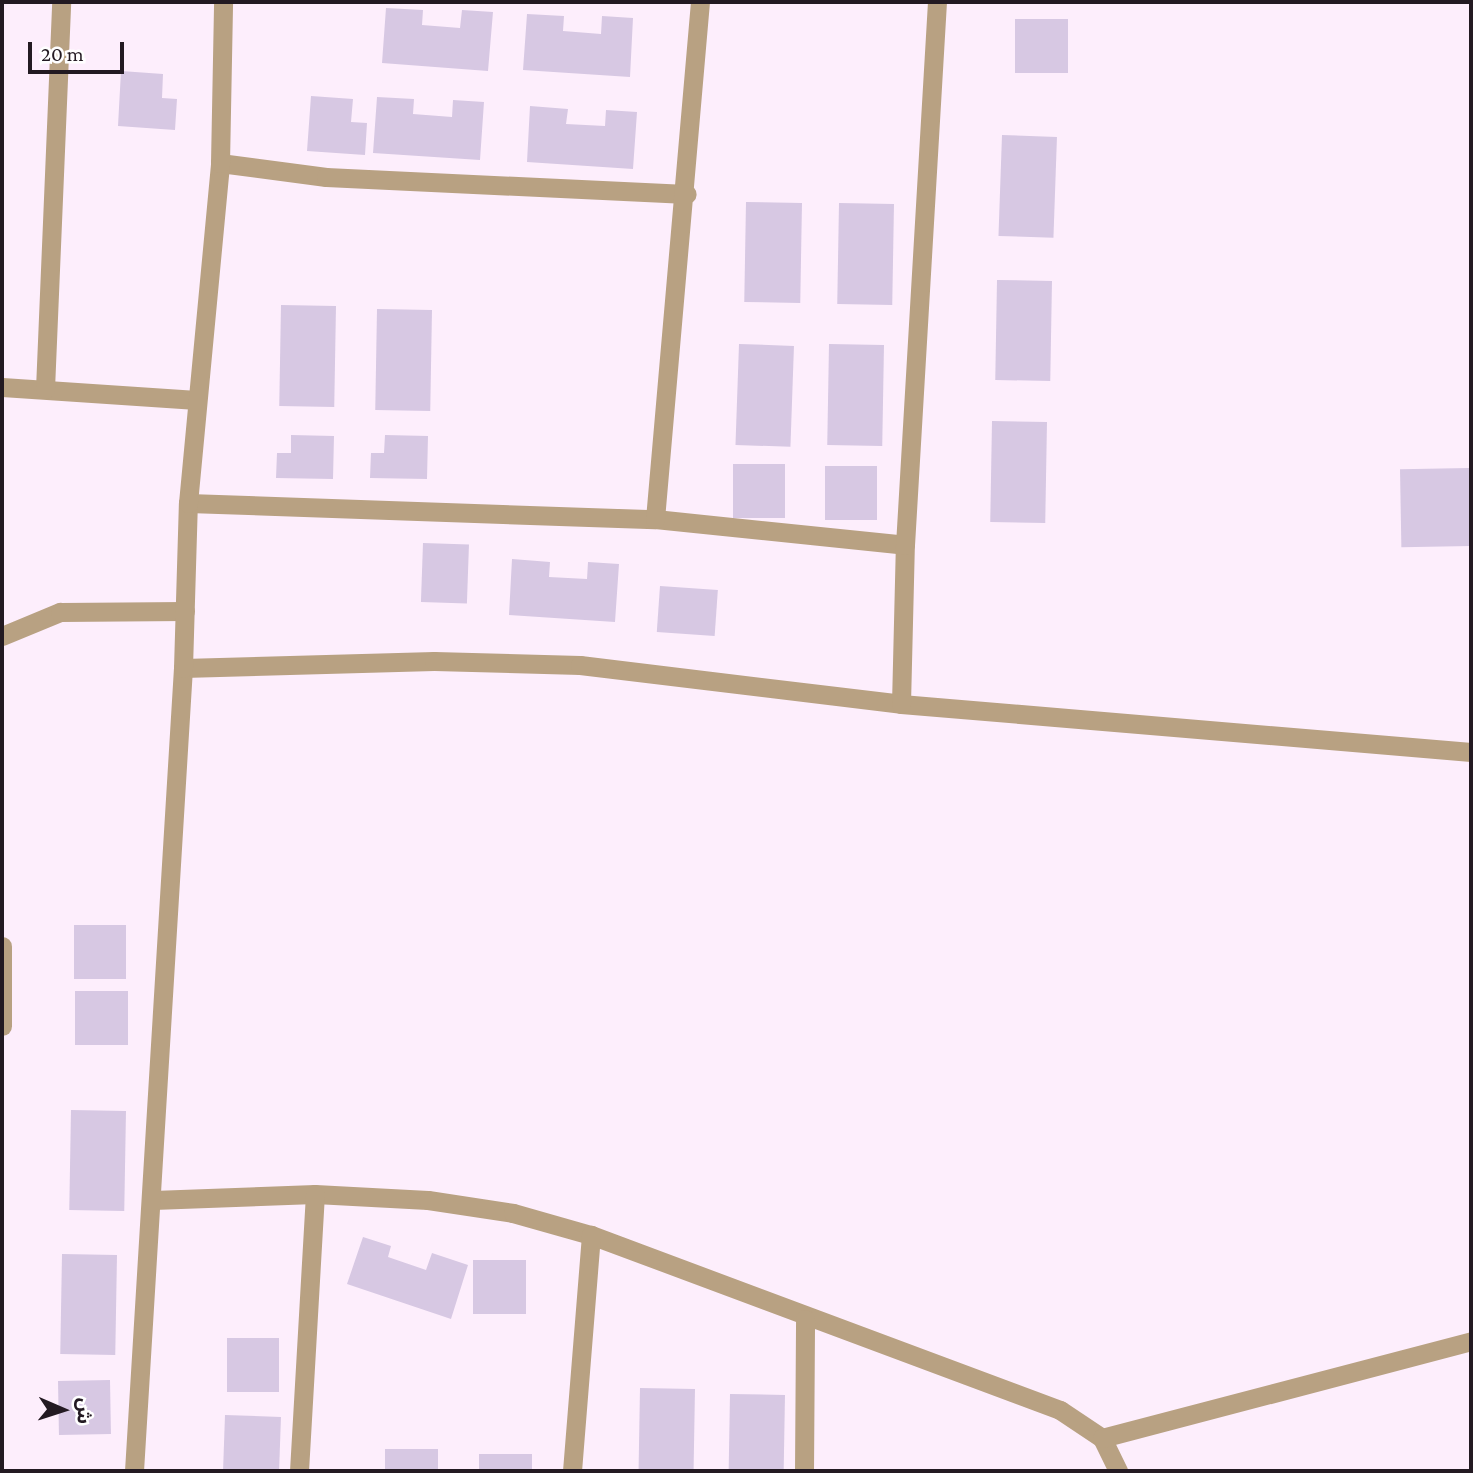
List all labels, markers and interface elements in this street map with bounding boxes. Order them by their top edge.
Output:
scale bar [32,28,128,72]
text: 20 m [41,42,84,66]
north arrow [28,1375,98,1445]
text: ش [73,1398,96,1425]

